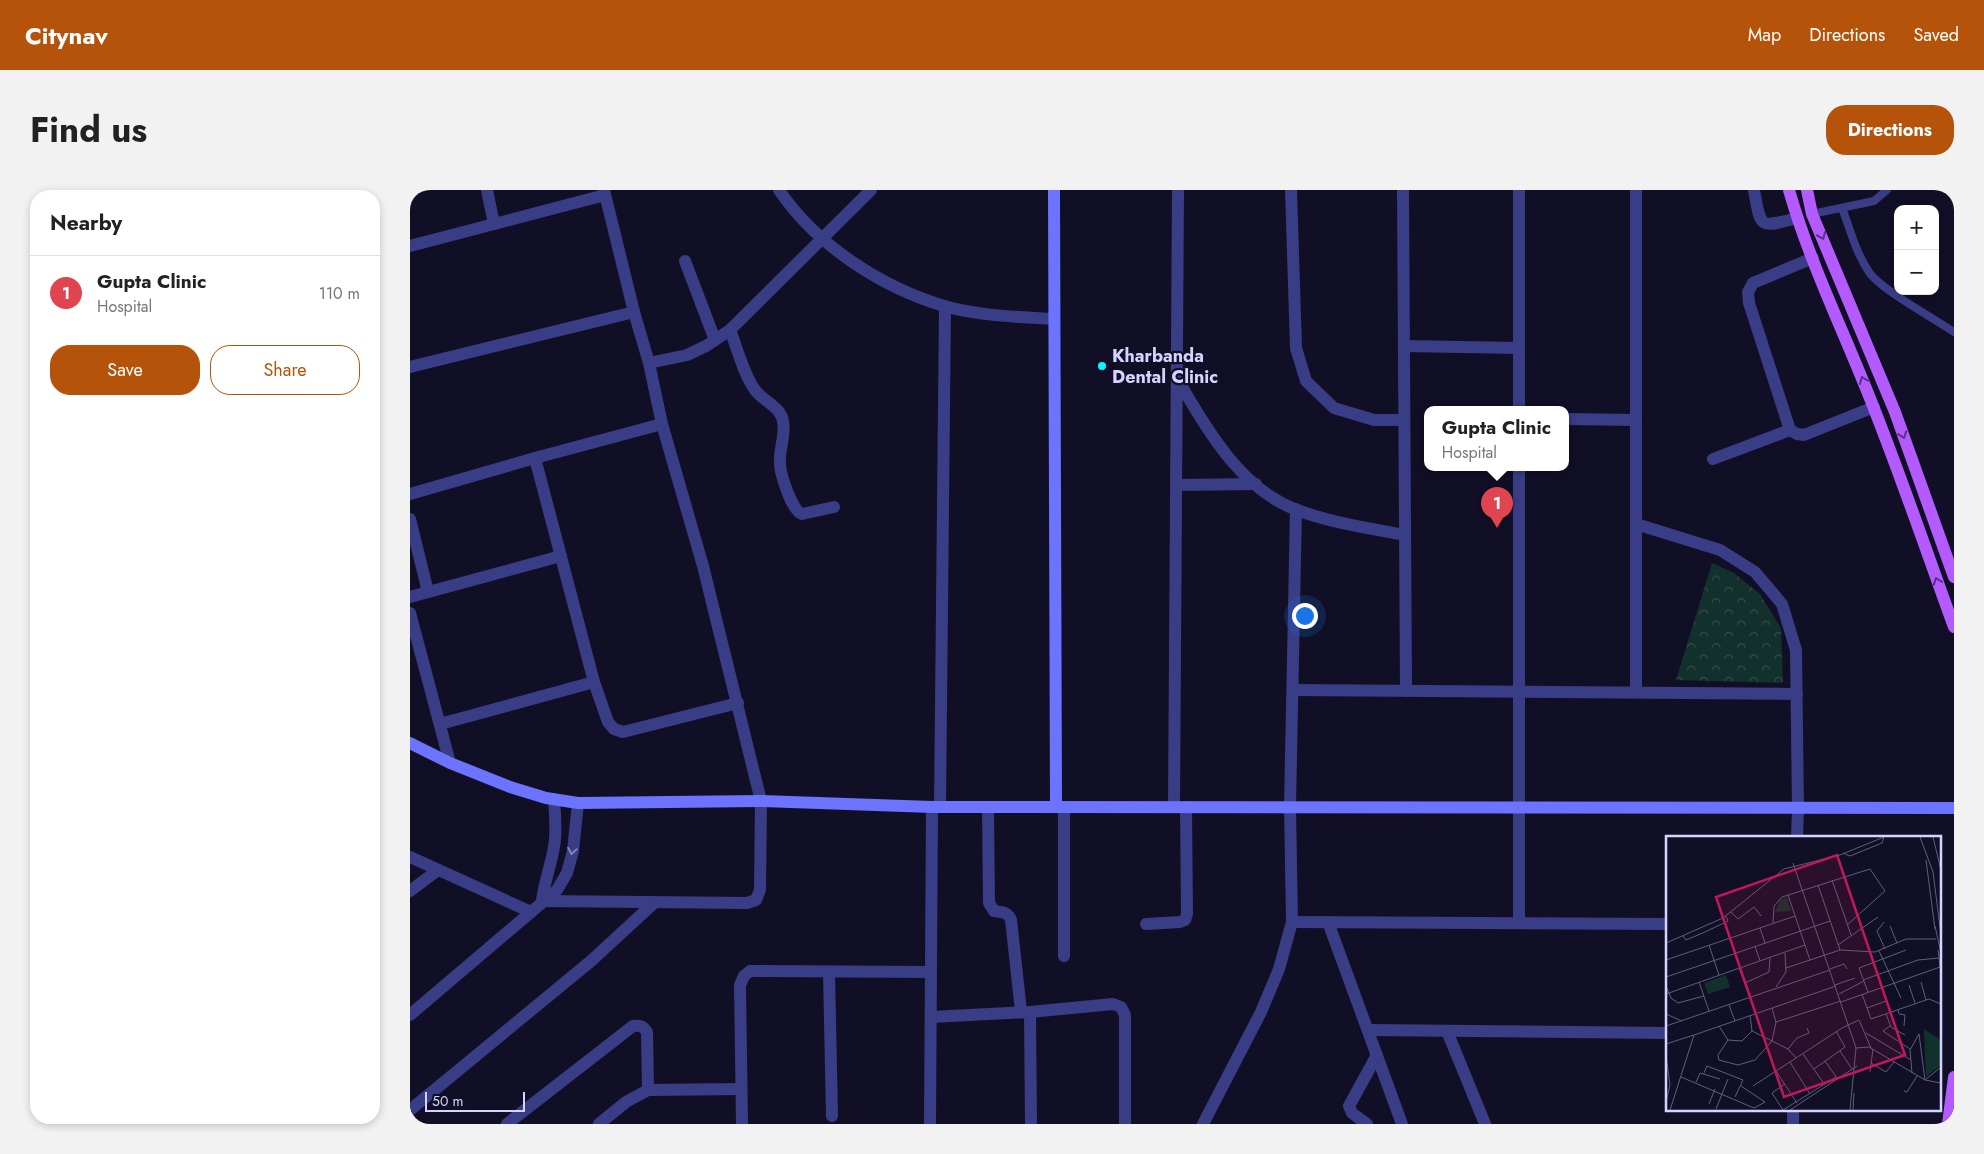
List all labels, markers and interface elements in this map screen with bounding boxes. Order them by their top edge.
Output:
text: Citynav [25,18,108,53]
text: Map [1748,22,1781,48]
text: Directions [1809,22,1885,48]
text: Saved [1913,22,1959,48]
text: Find us [30,105,147,155]
button: Directions [1826,105,1954,155]
map controls [1894,205,1939,295]
button: + [1894,205,1939,250]
text: Nearby [50,208,122,238]
one-way arrow [1815,231,1826,240]
button: − [1894,250,1939,295]
text: Gupta Clinic [97,268,206,295]
text: 1 [62,282,70,305]
text: 110 m [319,282,360,305]
text: Hospital [97,295,152,318]
place label: Kharbanda Dental Clinic [1112,343,1218,390]
button: Save [50,345,200,395]
button: Share [210,345,360,395]
marker: Kharbanda Dental Clinic [1096,360,1108,372]
one-way arrow [1858,376,1869,385]
popup [1424,406,1569,471]
text: Gupta Clinic [1442,414,1551,441]
one-way arrow [1897,430,1907,439]
text: Hospital [1442,441,1497,464]
pin: 1 [1481,487,1513,528]
one-way arrow [1933,577,1943,586]
your location [1292,603,1318,629]
inset map [1666,836,1942,1112]
one-way arrow [568,847,578,855]
scale bar [425,1089,525,1112]
text: 50 m [432,1091,463,1111]

